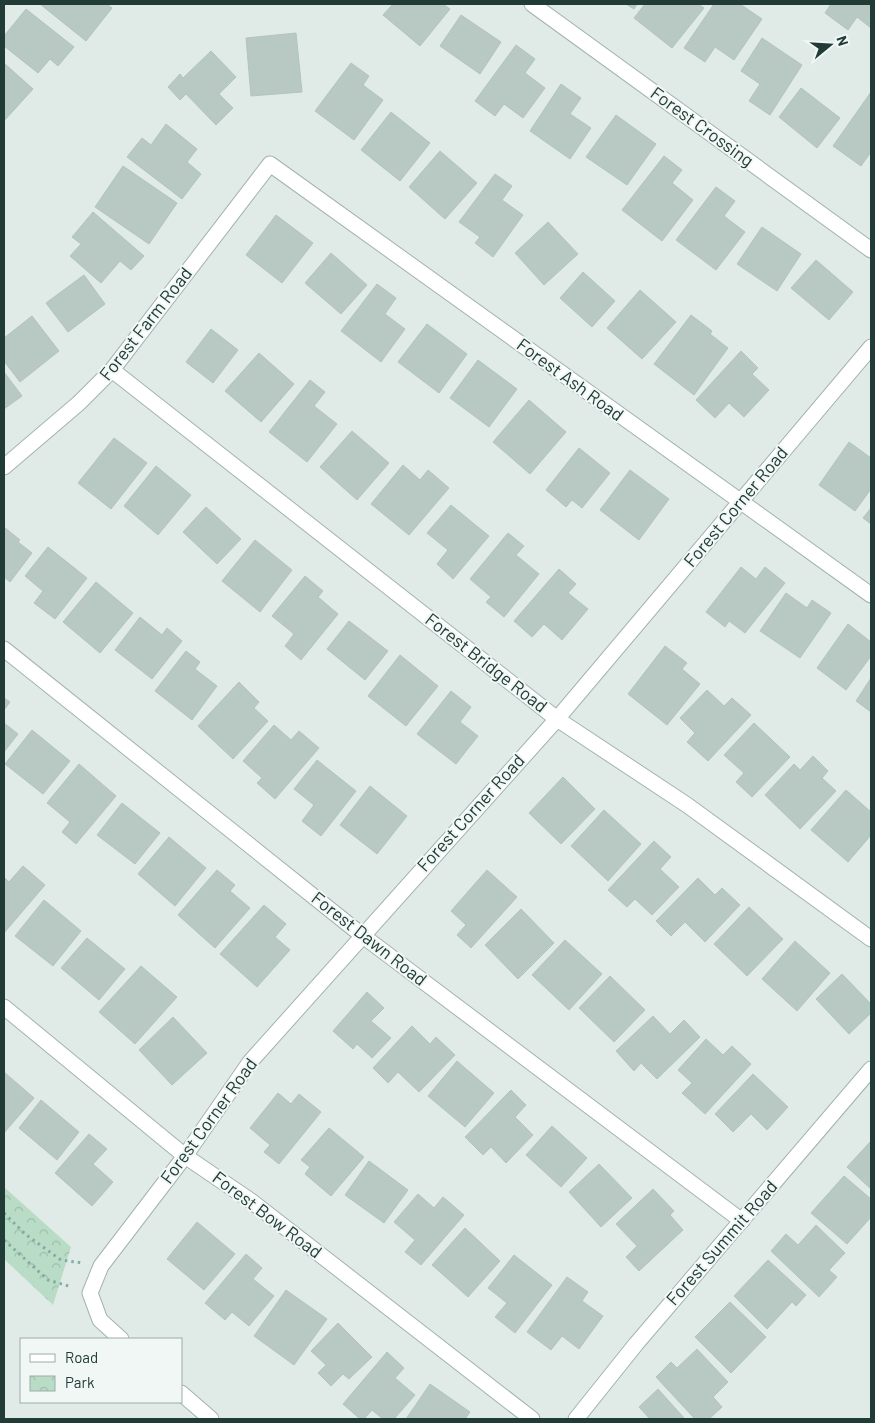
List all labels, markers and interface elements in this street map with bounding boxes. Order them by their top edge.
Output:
north arrow [805,20,855,70]
text: N [833,34,852,48]
street label: Forest Crossing [647,81,758,171]
street label: Forest Farm Road [94,262,196,384]
street label: Forest Ash Road [513,333,628,425]
street label: Forest Corner Road [678,442,792,571]
street label: Forest Bridge Road [421,608,552,717]
street label: Forest Corner Road [412,749,529,876]
street label: Forest Dawn Road [308,886,432,990]
street label: Forest Corner Road [155,1053,261,1188]
street label: Forest Bow Road [209,1166,327,1262]
street label: Forest Summit Road [661,1175,782,1309]
legend [20,1338,182,1403]
text: Road [65,1348,98,1366]
text: Park [65,1373,95,1391]

